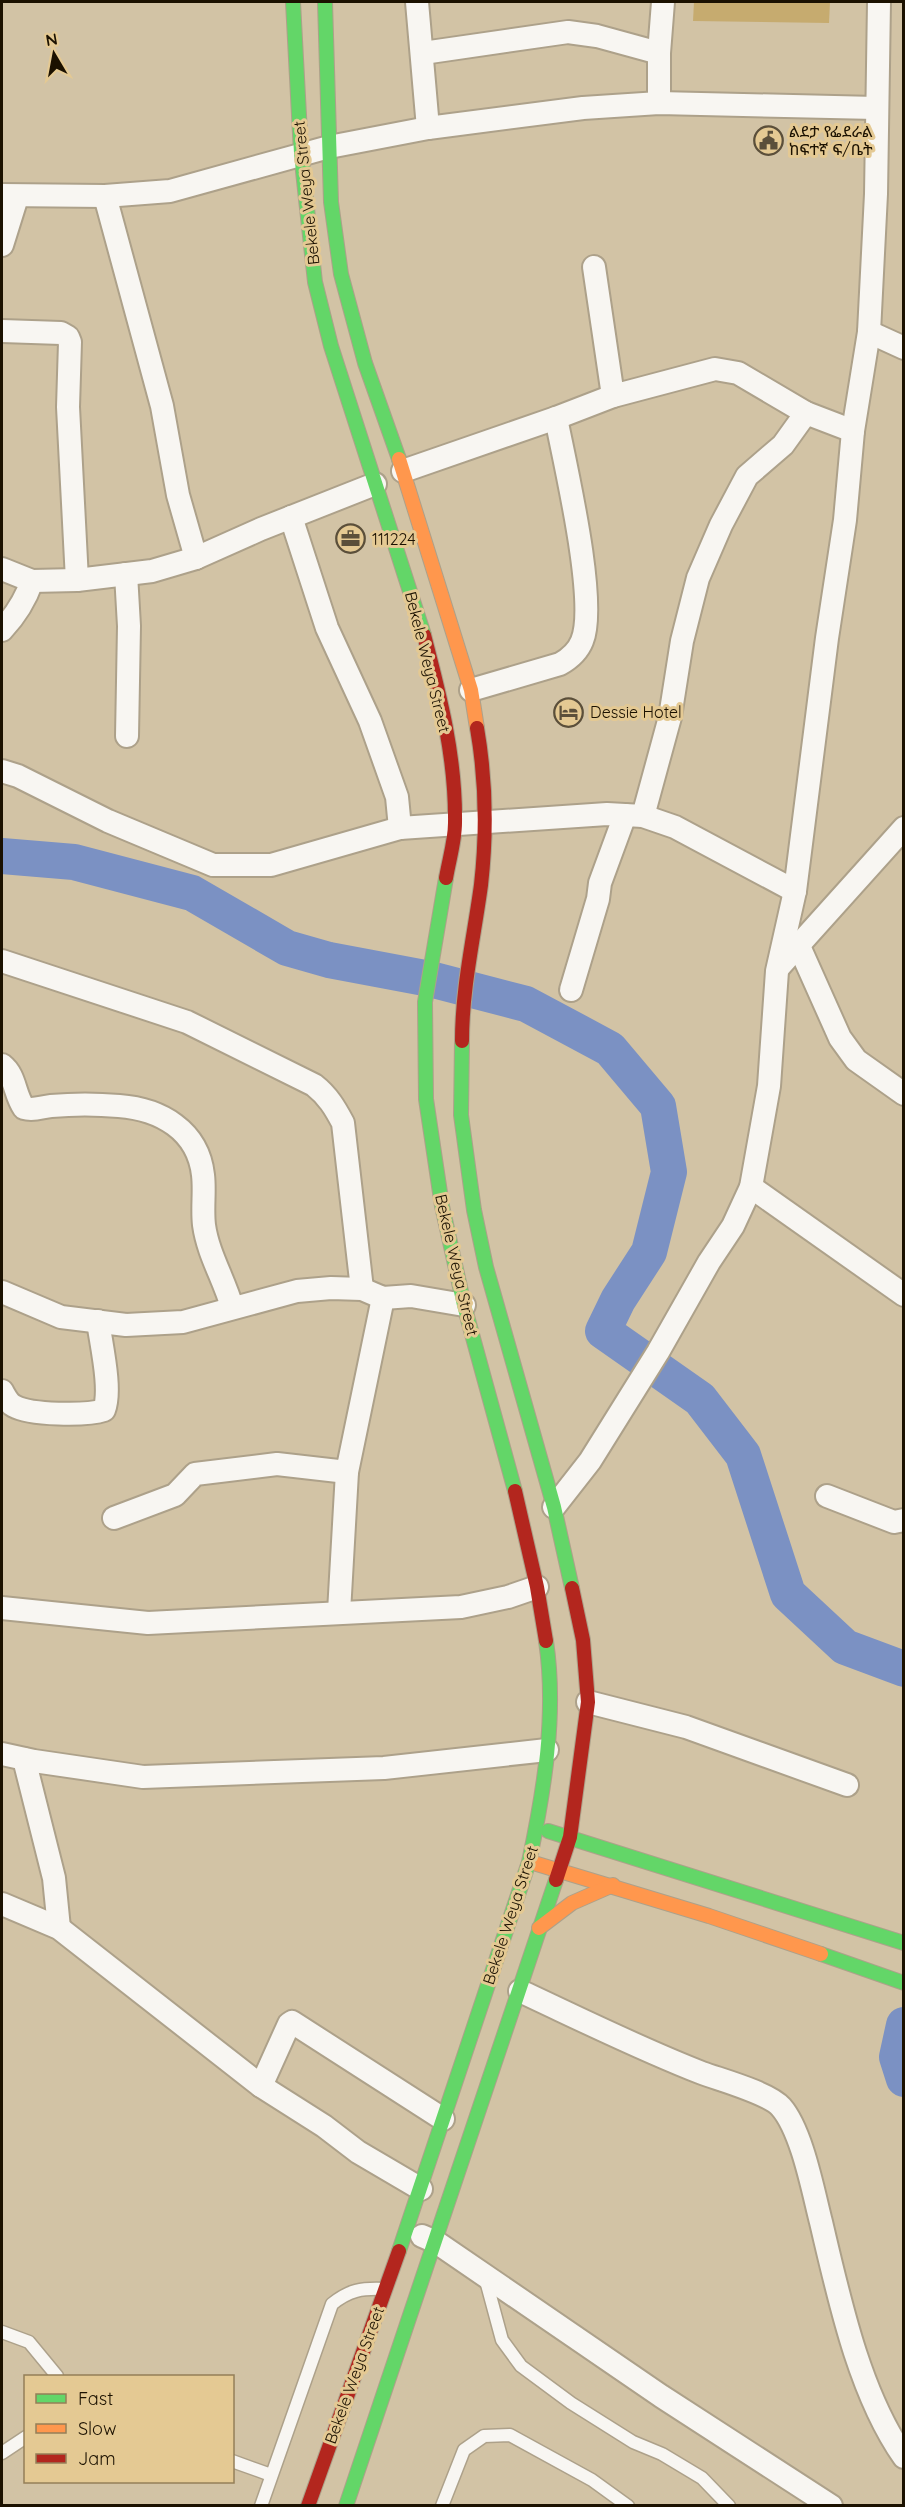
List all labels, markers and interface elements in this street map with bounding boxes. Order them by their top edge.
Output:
north arrow [24,24,84,84]
text: N [44,28,59,50]
street label: Bekele Weya Street [288,120,324,266]
place label: ልደታ የፌደራል ከፍተኛ ፍ/ቤት [789,121,873,159]
public building icon: ልደታ የፌደራል ከፍተኛ ፍ/ቤት [752,124,784,156]
office icon: 111224 [335,523,367,555]
place label: 111224 [372,529,416,549]
street label: Bekele Weya Street [401,589,455,735]
hotel icon: Dessie Hotel [553,696,585,728]
place label: Dessie Hotel [590,702,682,722]
street label: Bekele Weya Street [431,1192,483,1338]
street label: Bekele Weya Street [478,1843,542,1987]
street label: Bekele Weya Street [320,2304,388,2446]
legend [24,2375,234,2483]
text: Fast [78,2387,113,2410]
text: Slow [78,2417,116,2440]
text: Jam [78,2447,116,2470]

